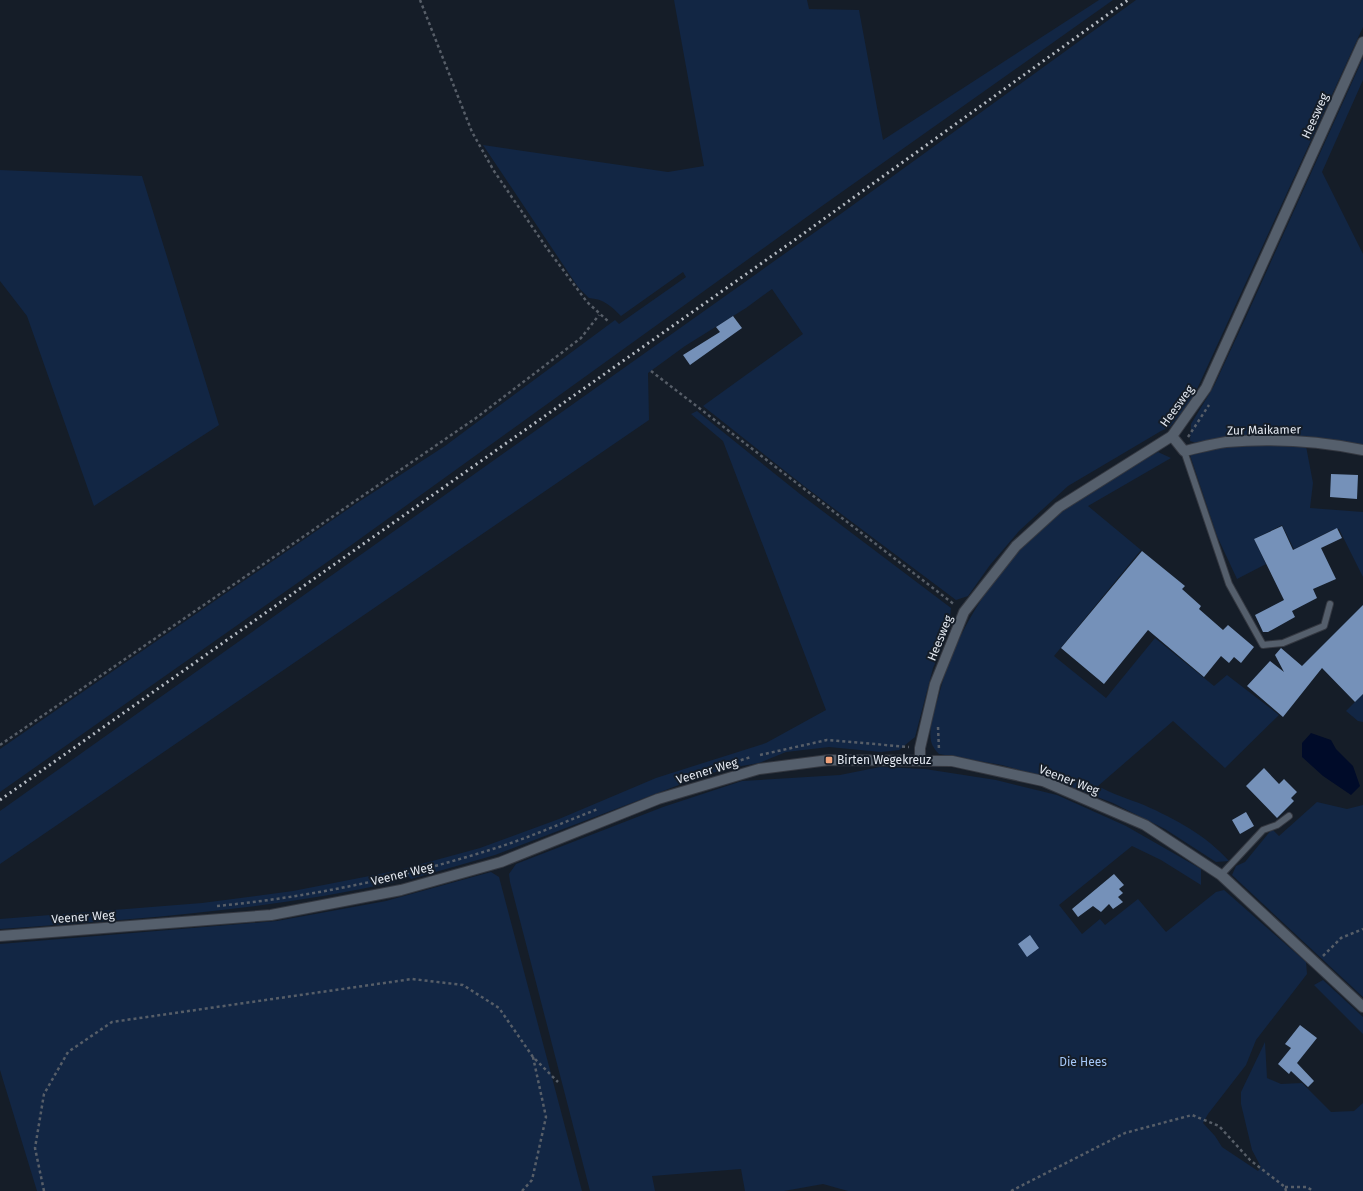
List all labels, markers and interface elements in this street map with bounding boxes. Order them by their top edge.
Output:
street label: Heesweg [1299,90,1331,141]
street label: Heesweg [1157,382,1197,430]
street label: Zur Maikamer [1227,422,1301,438]
street label: Heesweg [924,612,956,663]
place label: Birten Wegekreuz [837,753,931,767]
street label: Veener Weg [675,755,740,787]
marker: Birten Wegekreuz [824,755,834,765]
street label: Veener Weg [1037,762,1102,798]
street label: Veener Weg [370,859,435,888]
street label: Veener Weg [51,908,116,926]
park label: Die Hees [1059,1055,1107,1069]

